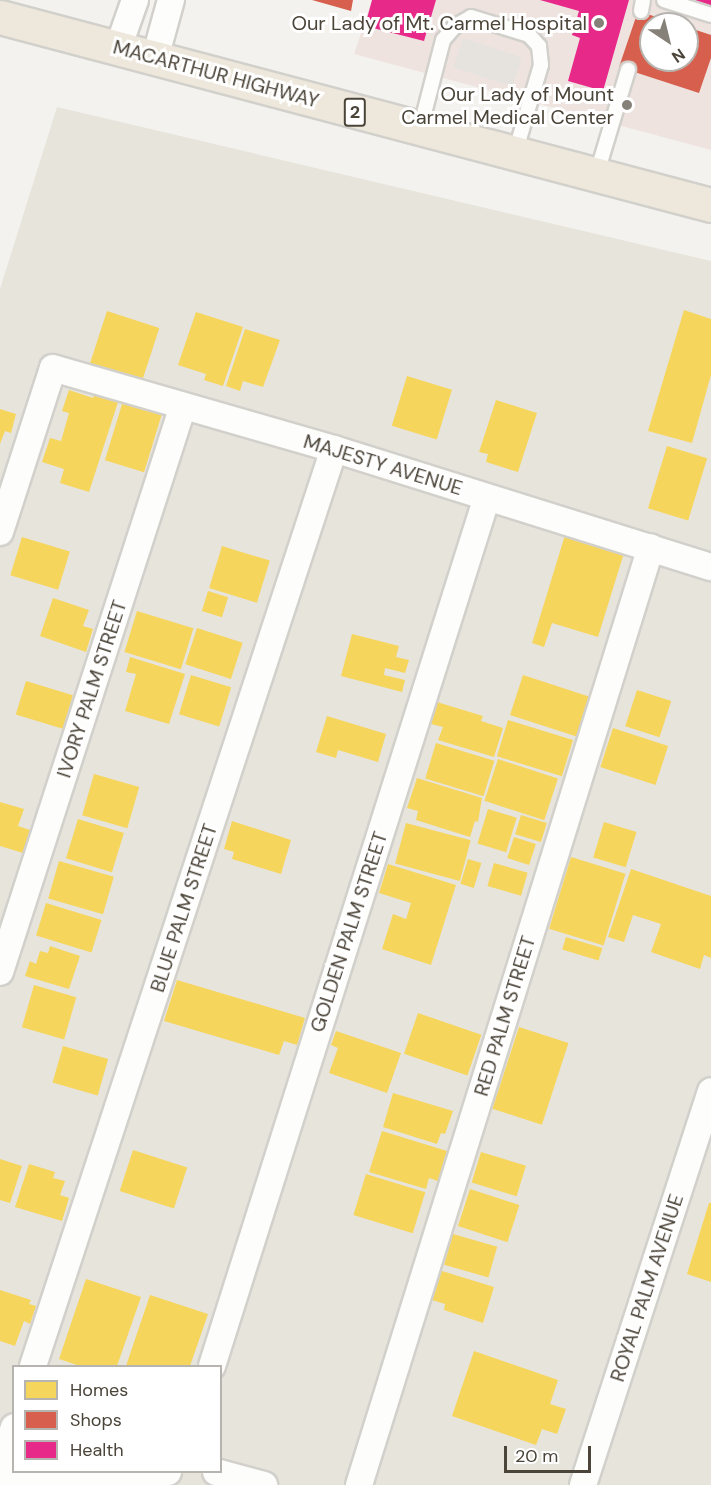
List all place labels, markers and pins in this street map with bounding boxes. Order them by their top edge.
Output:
place label: Our Lady of Mt. Carmel Hospital [291,11,587,35]
marker: Our Lady of Mt. Carmel Hospital [592,16,606,30]
place label: Our Lady of Mount Carmel Medical Center [401,82,614,129]
marker: Our Lady of Mount Carmel Medical Center [618,96,636,114]

